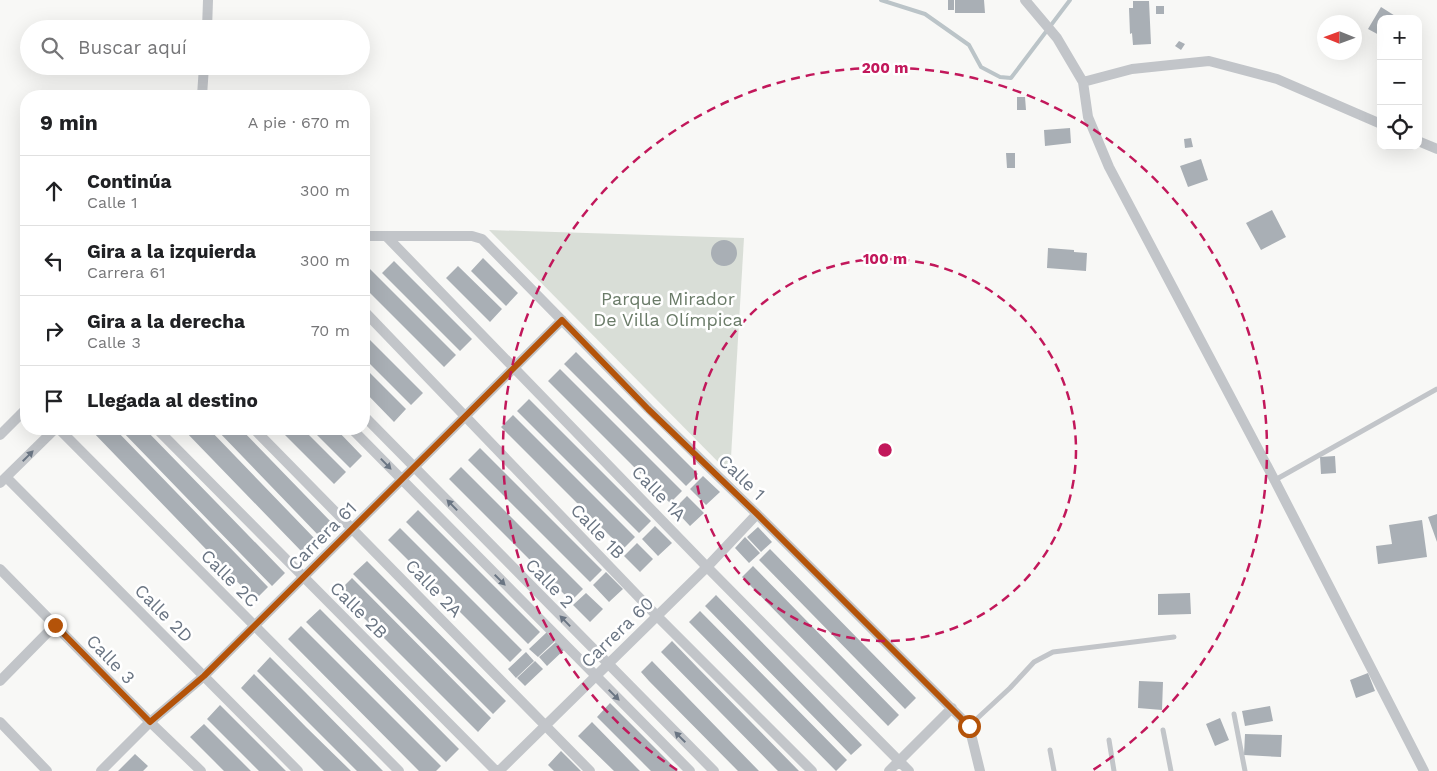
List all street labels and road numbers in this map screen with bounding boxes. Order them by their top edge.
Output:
street label: Calle 1 [714,450,770,504]
street label: Calle 1A [628,461,690,525]
street label: Carrera 61 [283,497,361,575]
street label: Calle 1B [567,499,629,563]
street label: Calle 2C [197,545,263,611]
street label: Calle 2 [521,554,579,612]
street label: Calle 2A [401,555,467,621]
street label: Calle 2B [326,577,392,643]
street label: Calle 2D [131,580,197,646]
street label: Carrera 60 [576,592,658,672]
street label: Calle 3 [82,630,140,688]

